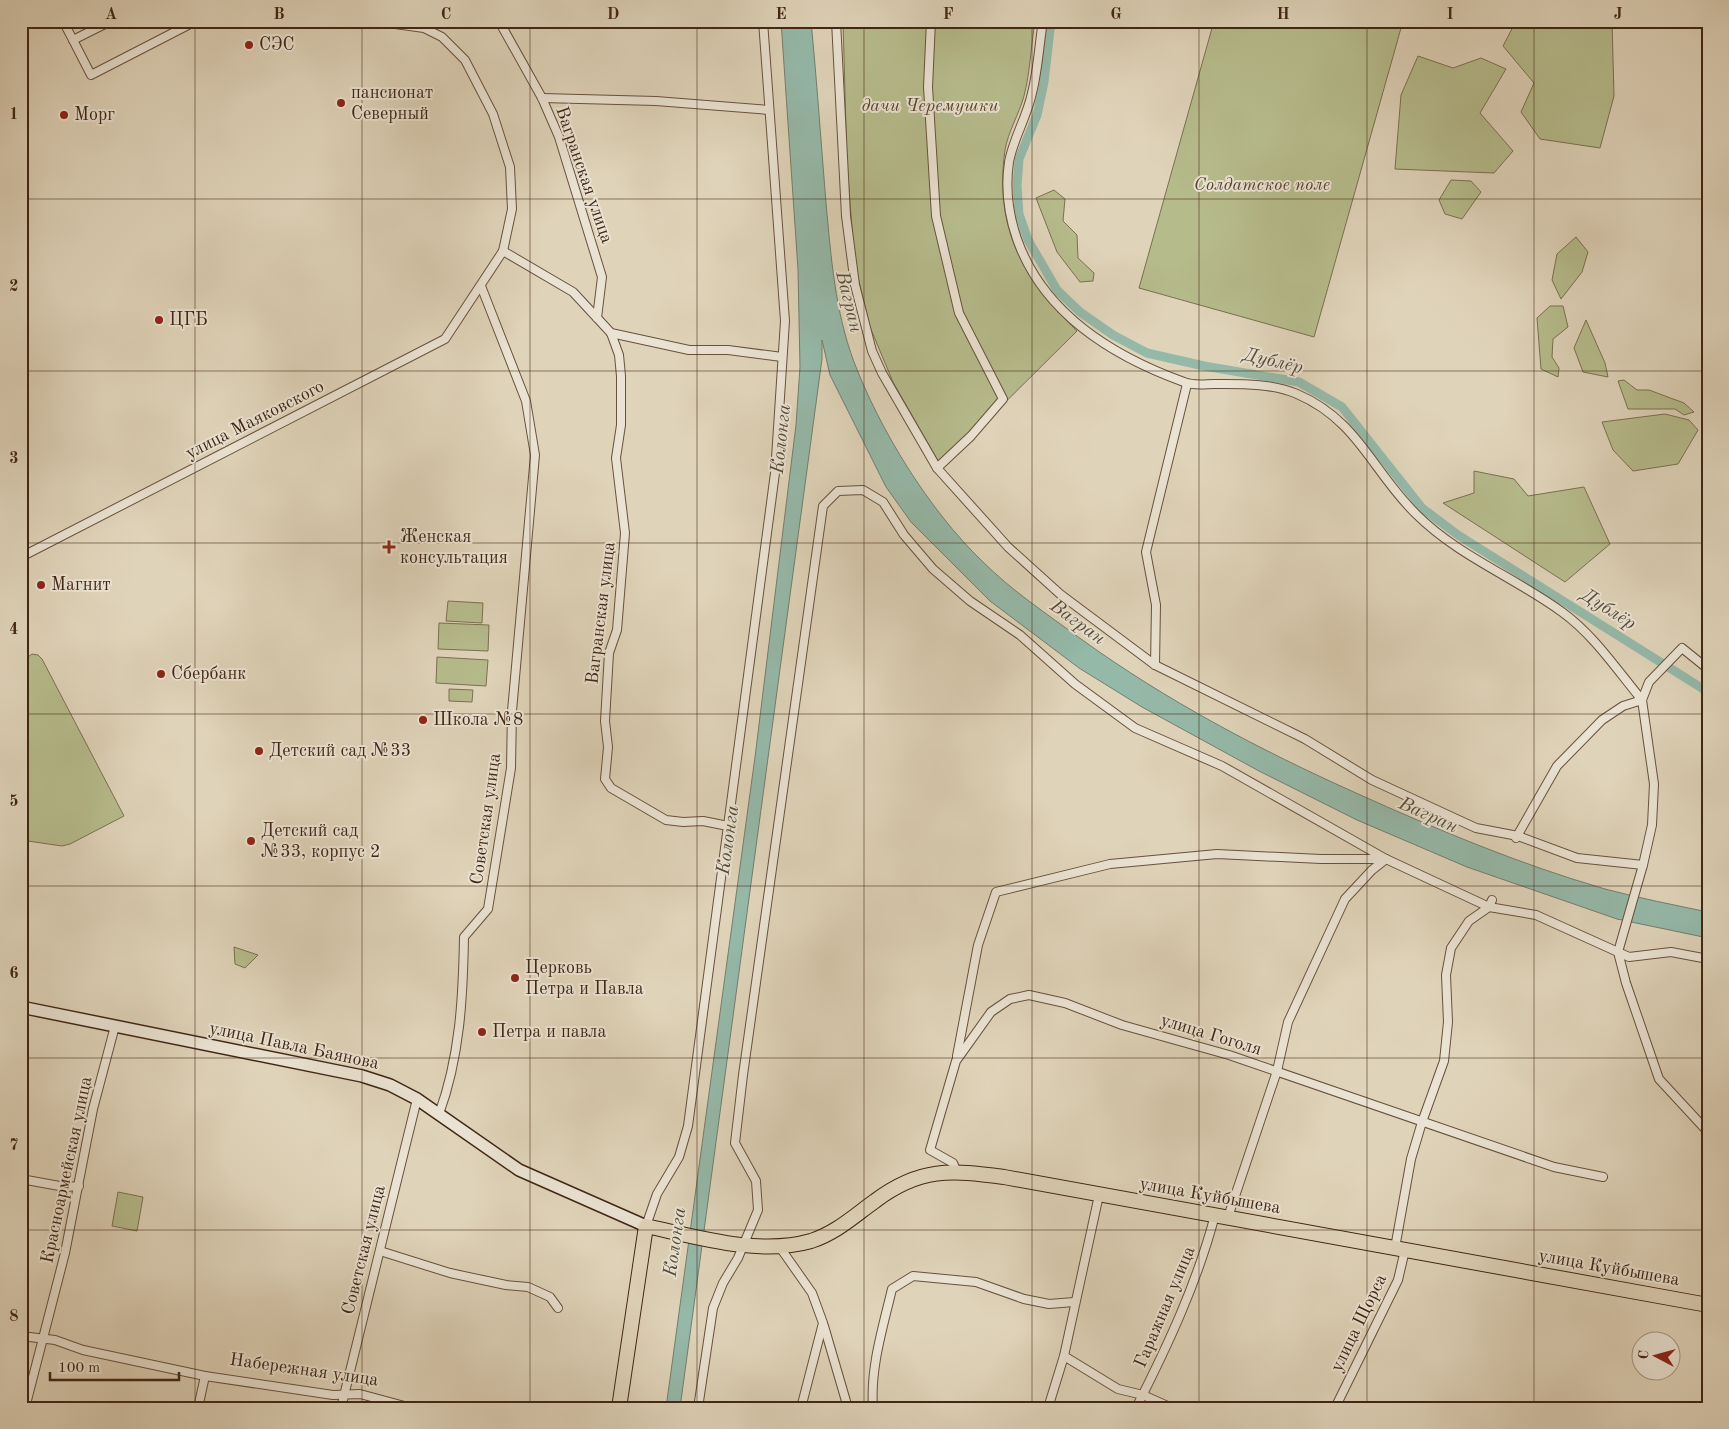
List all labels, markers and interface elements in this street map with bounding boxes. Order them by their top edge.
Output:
text: A [105,7,117,23]
text: B [273,7,285,23]
text: C [441,7,451,23]
text: D [607,7,619,23]
text: E [775,7,787,23]
text: F [943,7,954,23]
text: G [1110,7,1122,23]
text: H [1276,7,1290,23]
text: I [1446,7,1454,23]
text: J [1614,7,1623,23]
place label: СЭС [259,36,295,54]
marker: СЭС [243,39,255,51]
place label: пансионат Северный [351,84,433,123]
marker: пансионат Северный [335,97,347,109]
park label: дачи Черемушки [861,97,999,115]
street label: Вагранская улица [552,104,616,246]
place label: Морг [74,106,115,124]
text: 1 [9,107,19,123]
marker: Морг [58,109,70,121]
park label: Солдатское поле [1194,176,1330,194]
water label: Вагран [831,268,865,335]
text: 2 [9,279,19,295]
place label: ЦГБ [169,311,208,329]
marker: ЦГБ [153,314,165,326]
water label: Дублёр [1238,344,1305,378]
street label: улица Маяковского [183,377,327,463]
water label: Колонга [769,403,795,476]
text: 3 [9,451,19,467]
place label: Женская консультация [400,528,508,567]
marker: Женская консультация [382,540,396,554]
street label: Вагранская улица [583,541,619,685]
place label: Магнит [51,576,111,594]
marker: Магнит [35,579,47,591]
water label: Дублёр [1575,583,1639,634]
water label: Вагран [1045,596,1108,649]
text: 4 [9,622,19,638]
place label: Сбербанк [171,665,246,683]
marker: Сбербанк [155,668,167,680]
place label: Школа №8 [433,711,523,729]
marker: Школа №8 [417,714,429,726]
place label: Детский сад №33 [269,742,411,760]
marker: Детский сад №33 [253,745,265,757]
street label: Советская улица [468,752,504,886]
text: 5 [9,794,19,810]
water label: Вагран [1395,794,1461,837]
water label: Колонга [715,804,743,877]
place label: Детский сад №33, корпус 2 [261,822,380,861]
marker: Детский сад №33, корпус 2 [245,835,257,847]
place label: Церковь Петра и Павла [525,959,644,998]
text: 6 [9,966,19,982]
marker: Церковь Петра и Павла [509,972,521,984]
street label: улица Гоголя [1158,1011,1264,1059]
street label: улица Павла Баянова [207,1019,381,1073]
place label: Петра и павла [492,1023,606,1041]
marker: Петра и павла [476,1026,488,1038]
street label: Красноармейская улица [38,1075,96,1265]
text: 7 [9,1138,19,1154]
street label: улица Куйбышева [1138,1175,1282,1217]
street label: Советская улица [339,1183,389,1317]
water label: Колонга [662,1206,690,1279]
street label: Гаражная улица [1131,1244,1199,1370]
street label: улица Куйбышева [1537,1247,1681,1289]
street label: улица Щорса [1328,1271,1390,1375]
text: 8 [9,1309,19,1325]
north arrow [1632,1332,1682,1382]
scale bar [50,1349,179,1381]
text: С [1637,1349,1652,1360]
street label: Набережная улица [228,1351,380,1389]
text: 100 m [58,1361,100,1376]

